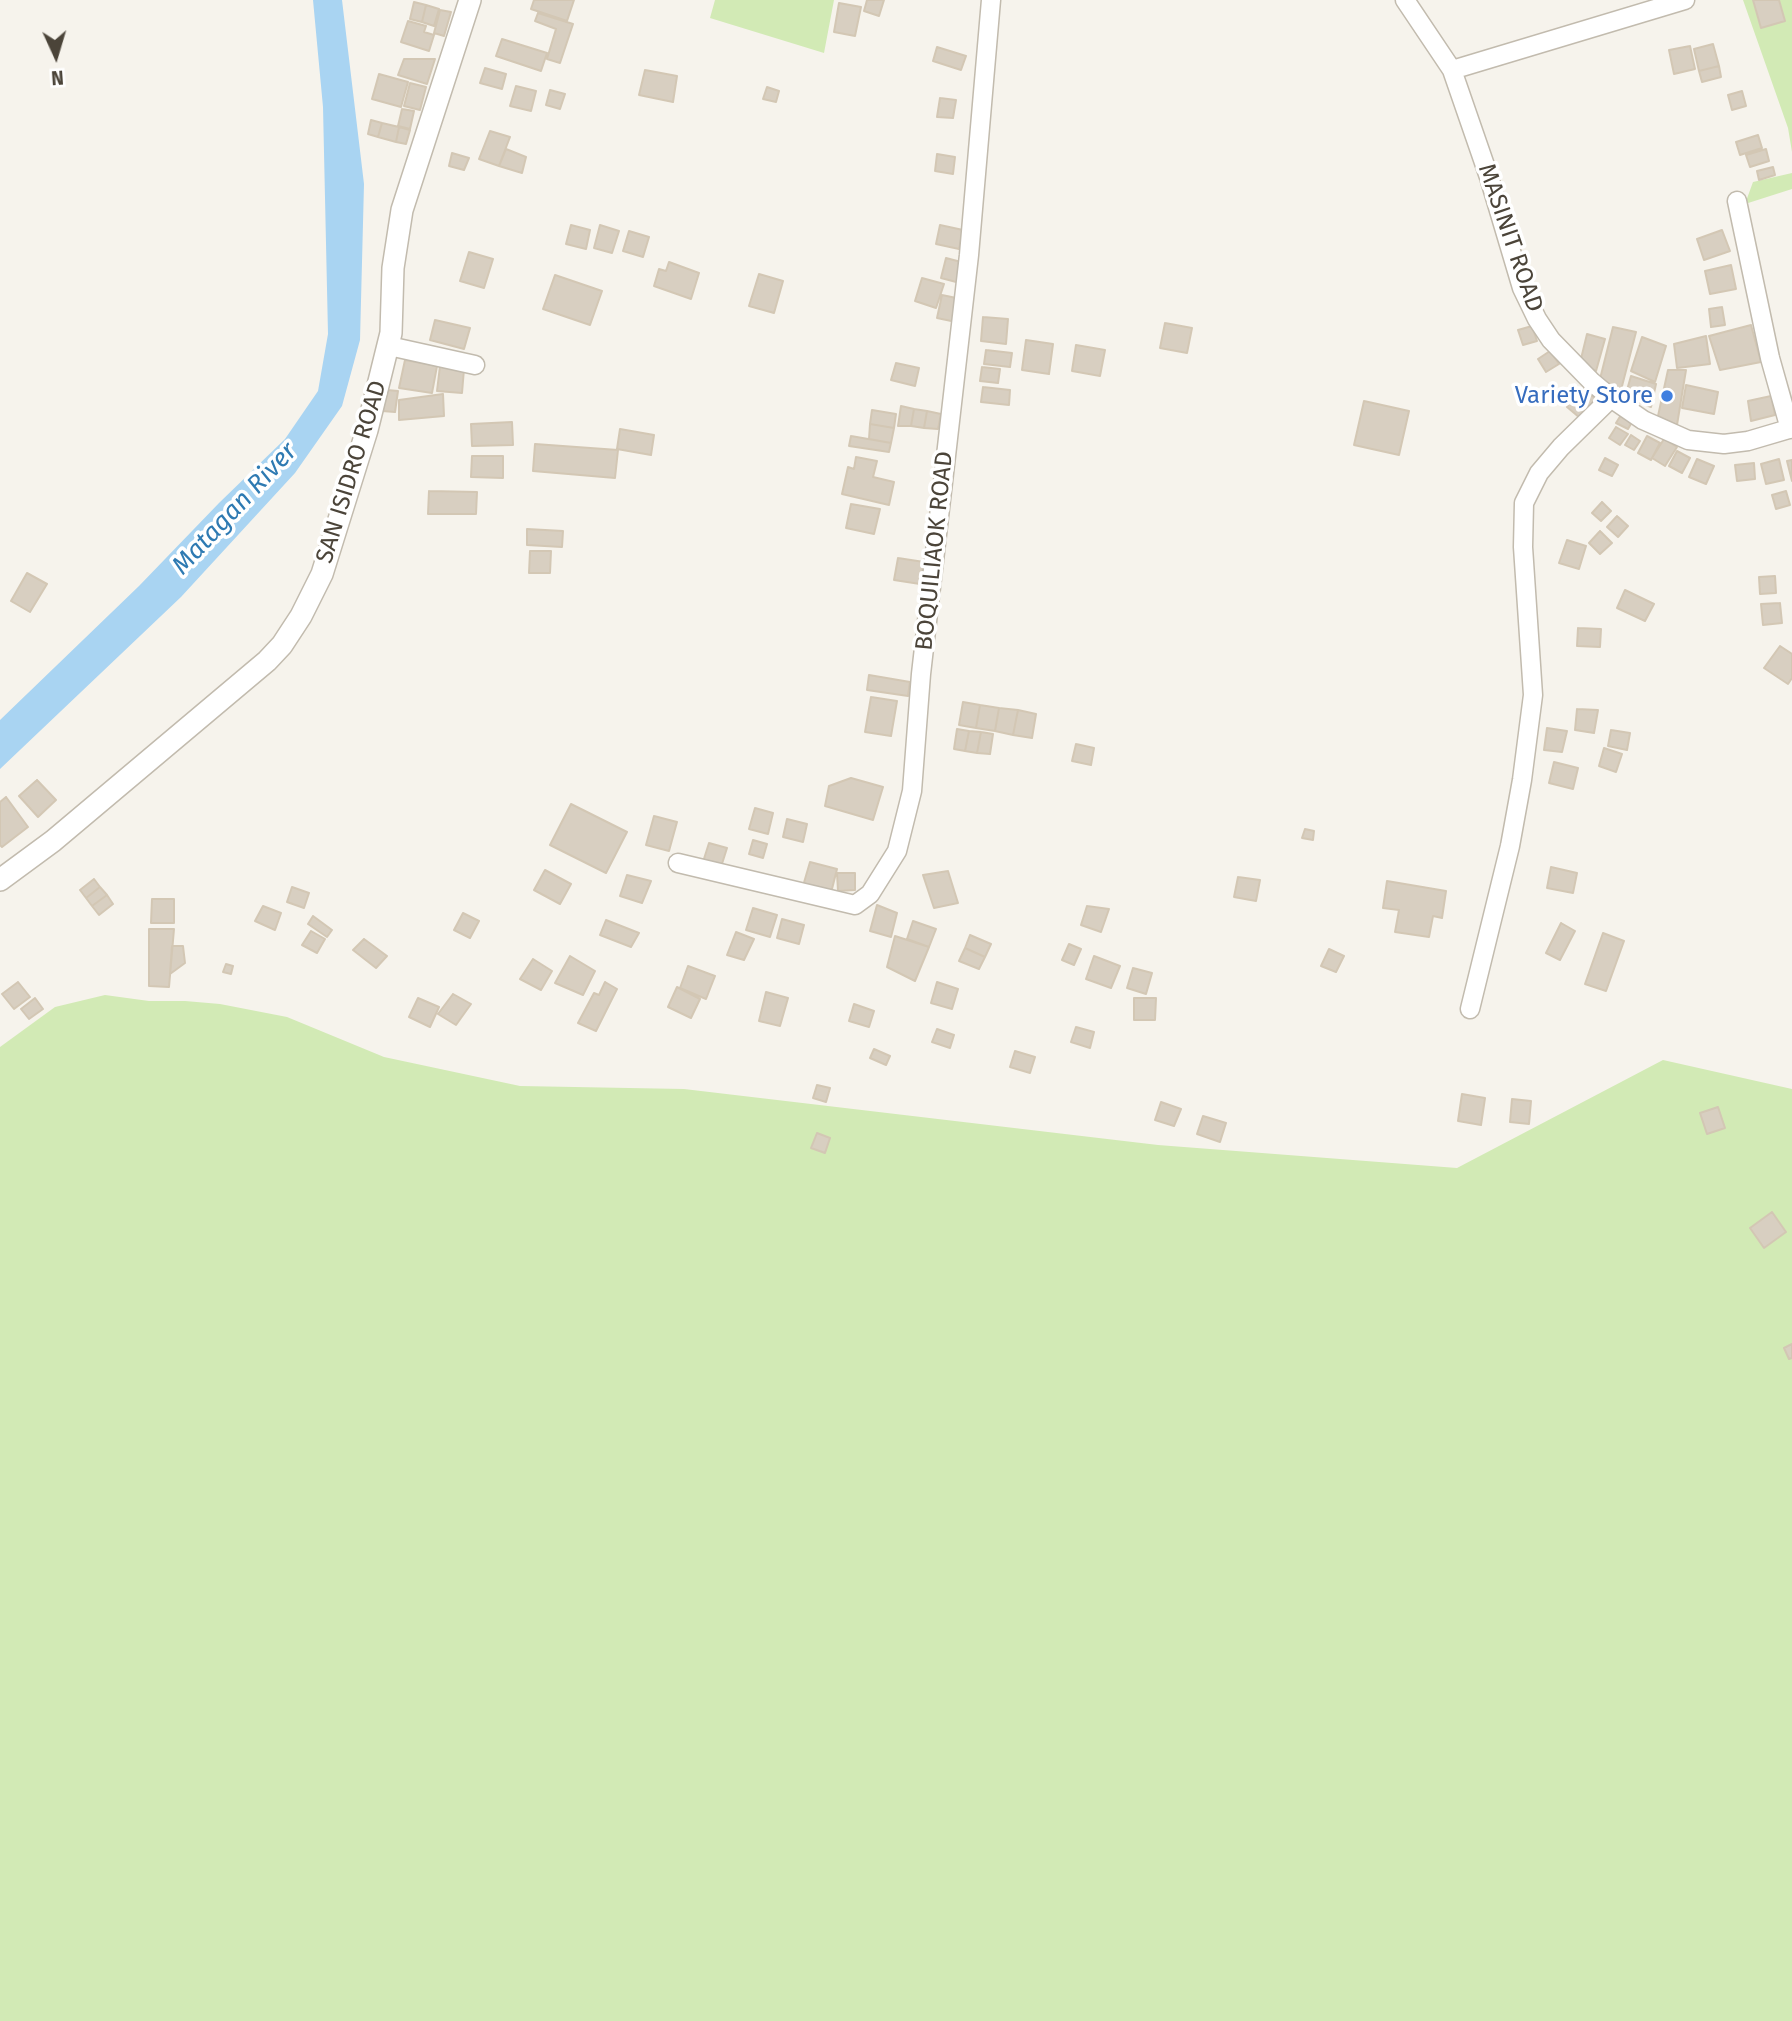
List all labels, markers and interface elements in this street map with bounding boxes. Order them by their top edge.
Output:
north arrow [21,21,91,91]
text: N [50,66,65,89]
street label: MASINIT ROAD [1471,160,1549,316]
street label: SAN ISIDRO ROAD [311,377,393,567]
place label: Variety Store [1515,382,1653,410]
marker: Variety Store [1659,388,1675,404]
water label: Matagan River [166,437,304,581]
street label: BOQUILIAOK ROAD [910,450,960,652]

